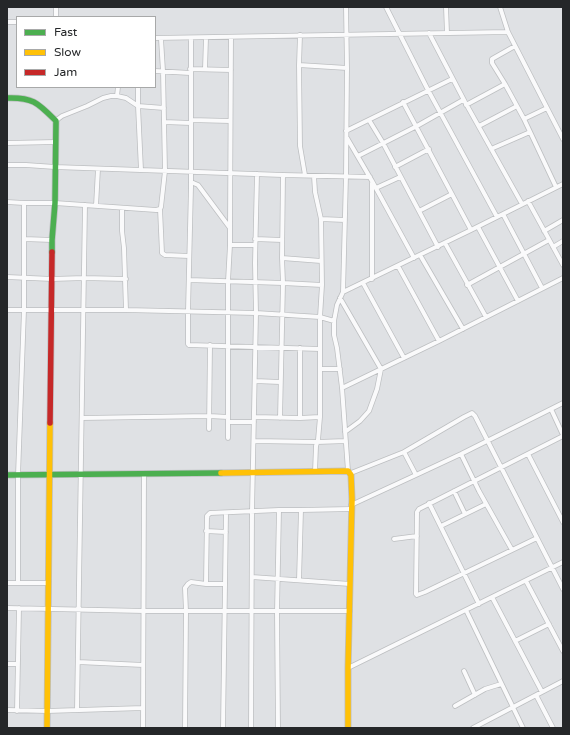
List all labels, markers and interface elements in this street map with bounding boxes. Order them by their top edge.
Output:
legend [16,16,156,88]
text: Fast [54,25,77,39]
text: Slow [54,45,81,59]
text: Jam [54,65,77,79]

